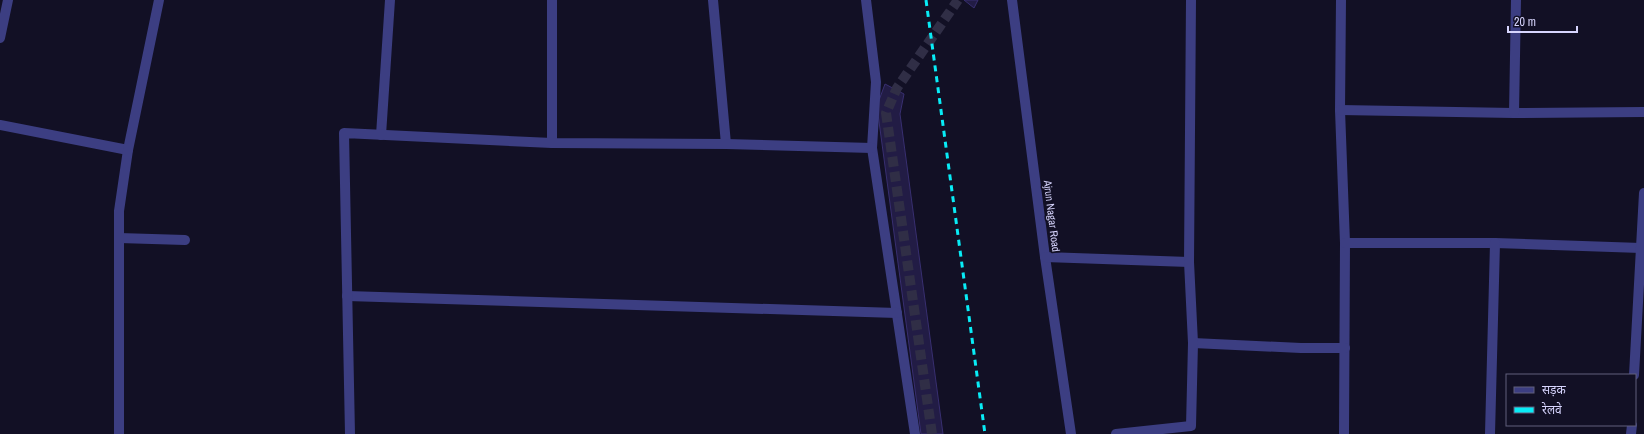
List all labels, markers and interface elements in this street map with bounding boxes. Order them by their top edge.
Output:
scale bar [1508,8,1577,34]
text: 20 m [1514,14,1536,30]
street label: Ajrun Nagar Road [1041,178,1063,253]
legend [1506,374,1636,426]
text: सड़क [1542,382,1567,398]
text: रेलवे [1542,402,1562,418]

